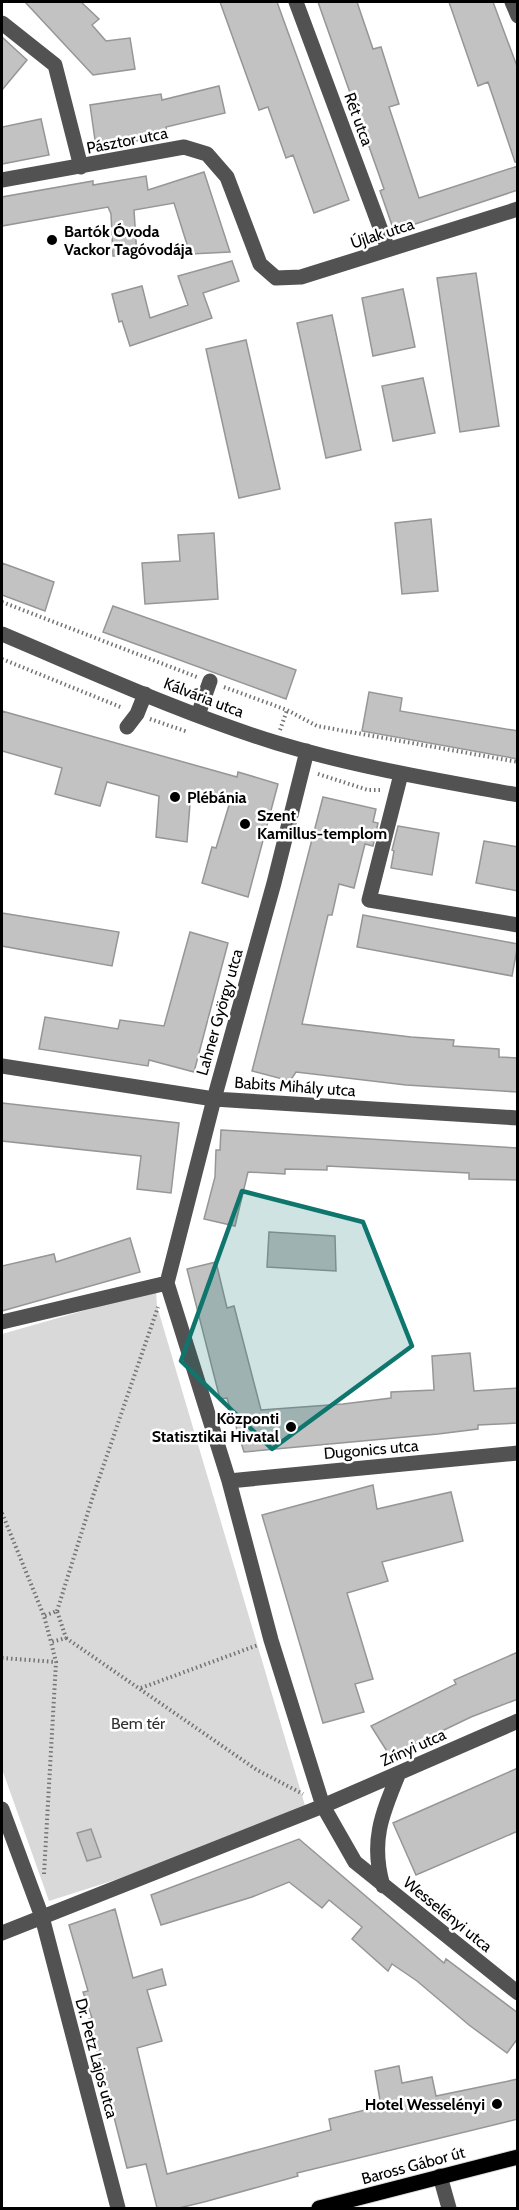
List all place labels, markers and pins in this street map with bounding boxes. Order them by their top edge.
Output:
place label: Bartók Óvoda Vackor Tagóvodája [64,222,193,259]
marker: Bartók Óvoda Vackor Tagóvodája [45,233,59,247]
place label: Plébánia [187,788,247,807]
marker: Plébánia [168,790,182,804]
place label: Szent Kamillus-templom [257,806,387,843]
marker: Szent Kamillus-templom [238,817,252,831]
place label: Központi Statisztikai Hivatal [152,1409,279,1446]
marker: Központi Statisztikai Hivatal [284,1420,298,1434]
place label: Hotel Wesselényi [365,2095,485,2114]
marker: Hotel Wesselényi [490,2097,504,2111]

